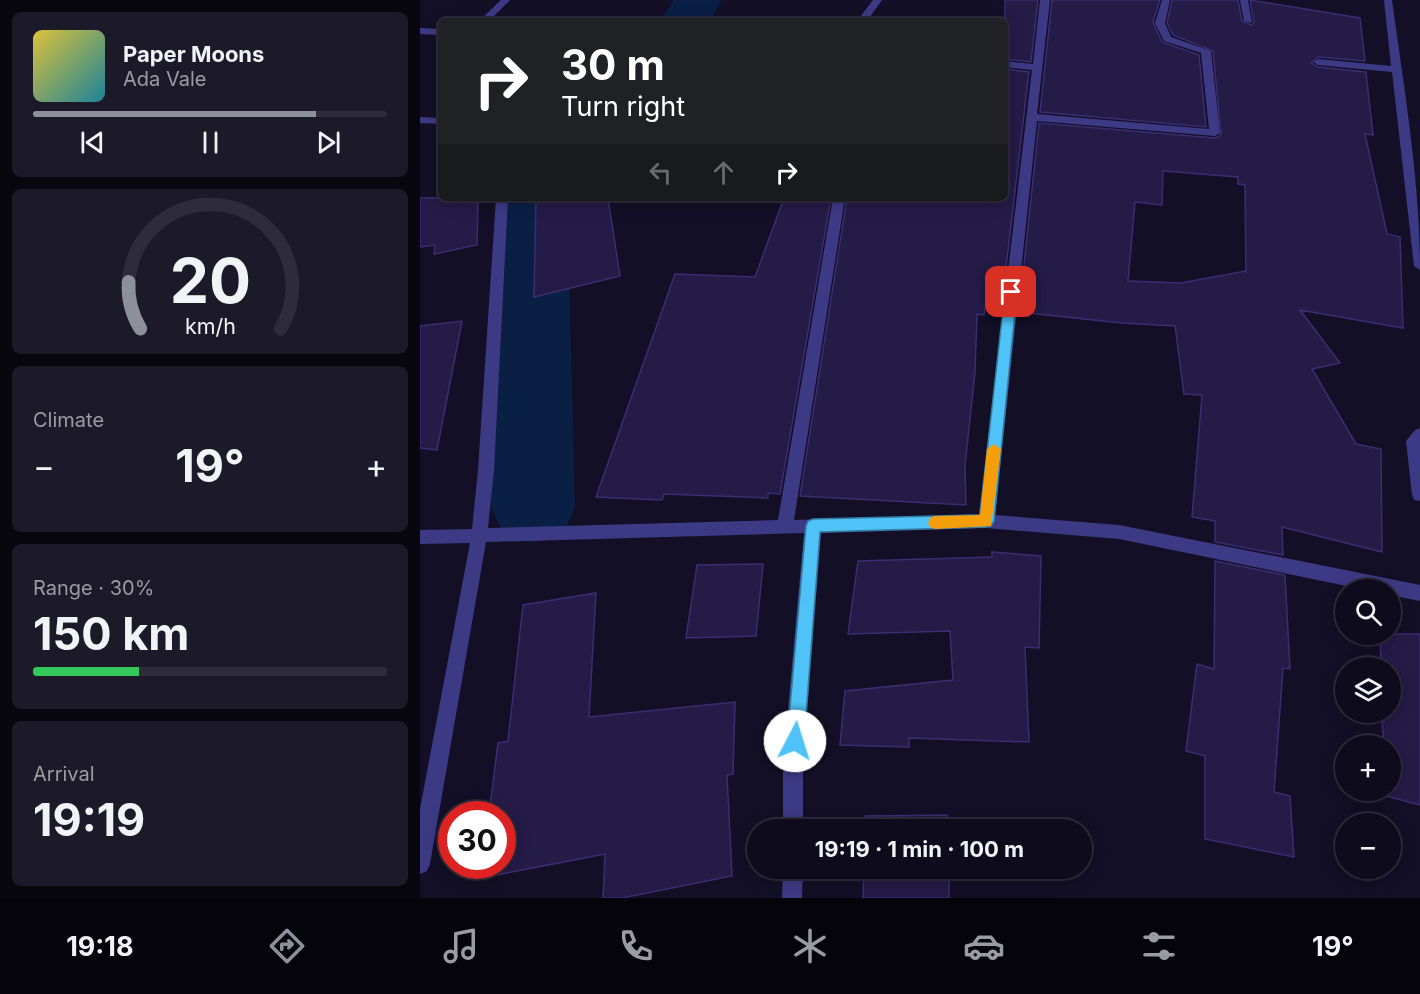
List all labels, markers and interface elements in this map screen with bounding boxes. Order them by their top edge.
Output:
text: 30 m [561,39,665,90]
text: Paper Moons [123,41,264,67]
icon: right [462,42,540,120]
text: Ada Vale [123,67,206,91]
text: Turn right [561,90,685,123]
icon: previous [76,126,109,159]
icon: pause [194,126,227,159]
icon: next [312,126,345,159]
icon: left [644,156,677,189]
icon: ahead [707,156,740,189]
icon: right [770,156,803,189]
text: 20 [169,243,251,318]
pin [985,266,1036,317]
icon: arrive [994,275,1027,308]
text: km/h [185,313,235,339]
text: Climate [33,408,104,432]
text: 19° [175,438,245,493]
text: − [33,446,55,486]
text: + [365,446,387,486]
text: Range · 30% [33,576,154,600]
map controls [1335,579,1401,879]
button: search [1335,579,1401,645]
text: 150 km [33,606,189,661]
button: layers [1335,657,1401,723]
position arrow [763,709,827,773]
button: + [1335,735,1401,801]
text: Arrival [33,762,95,786]
text: 19:19 [33,792,145,847]
speed limit sign: 30 [438,801,516,879]
button: − [1335,813,1401,879]
text: 19:19 · 1 min · 100 m [815,836,1024,862]
icon: directions [266,925,308,967]
icon: music [440,925,482,967]
icon: phone [615,925,657,967]
icon: climate [789,925,831,967]
icon: car [963,925,1005,967]
icon: filters [1138,925,1180,967]
text: 19:18 [66,930,134,963]
text: 19° [1312,930,1354,963]

